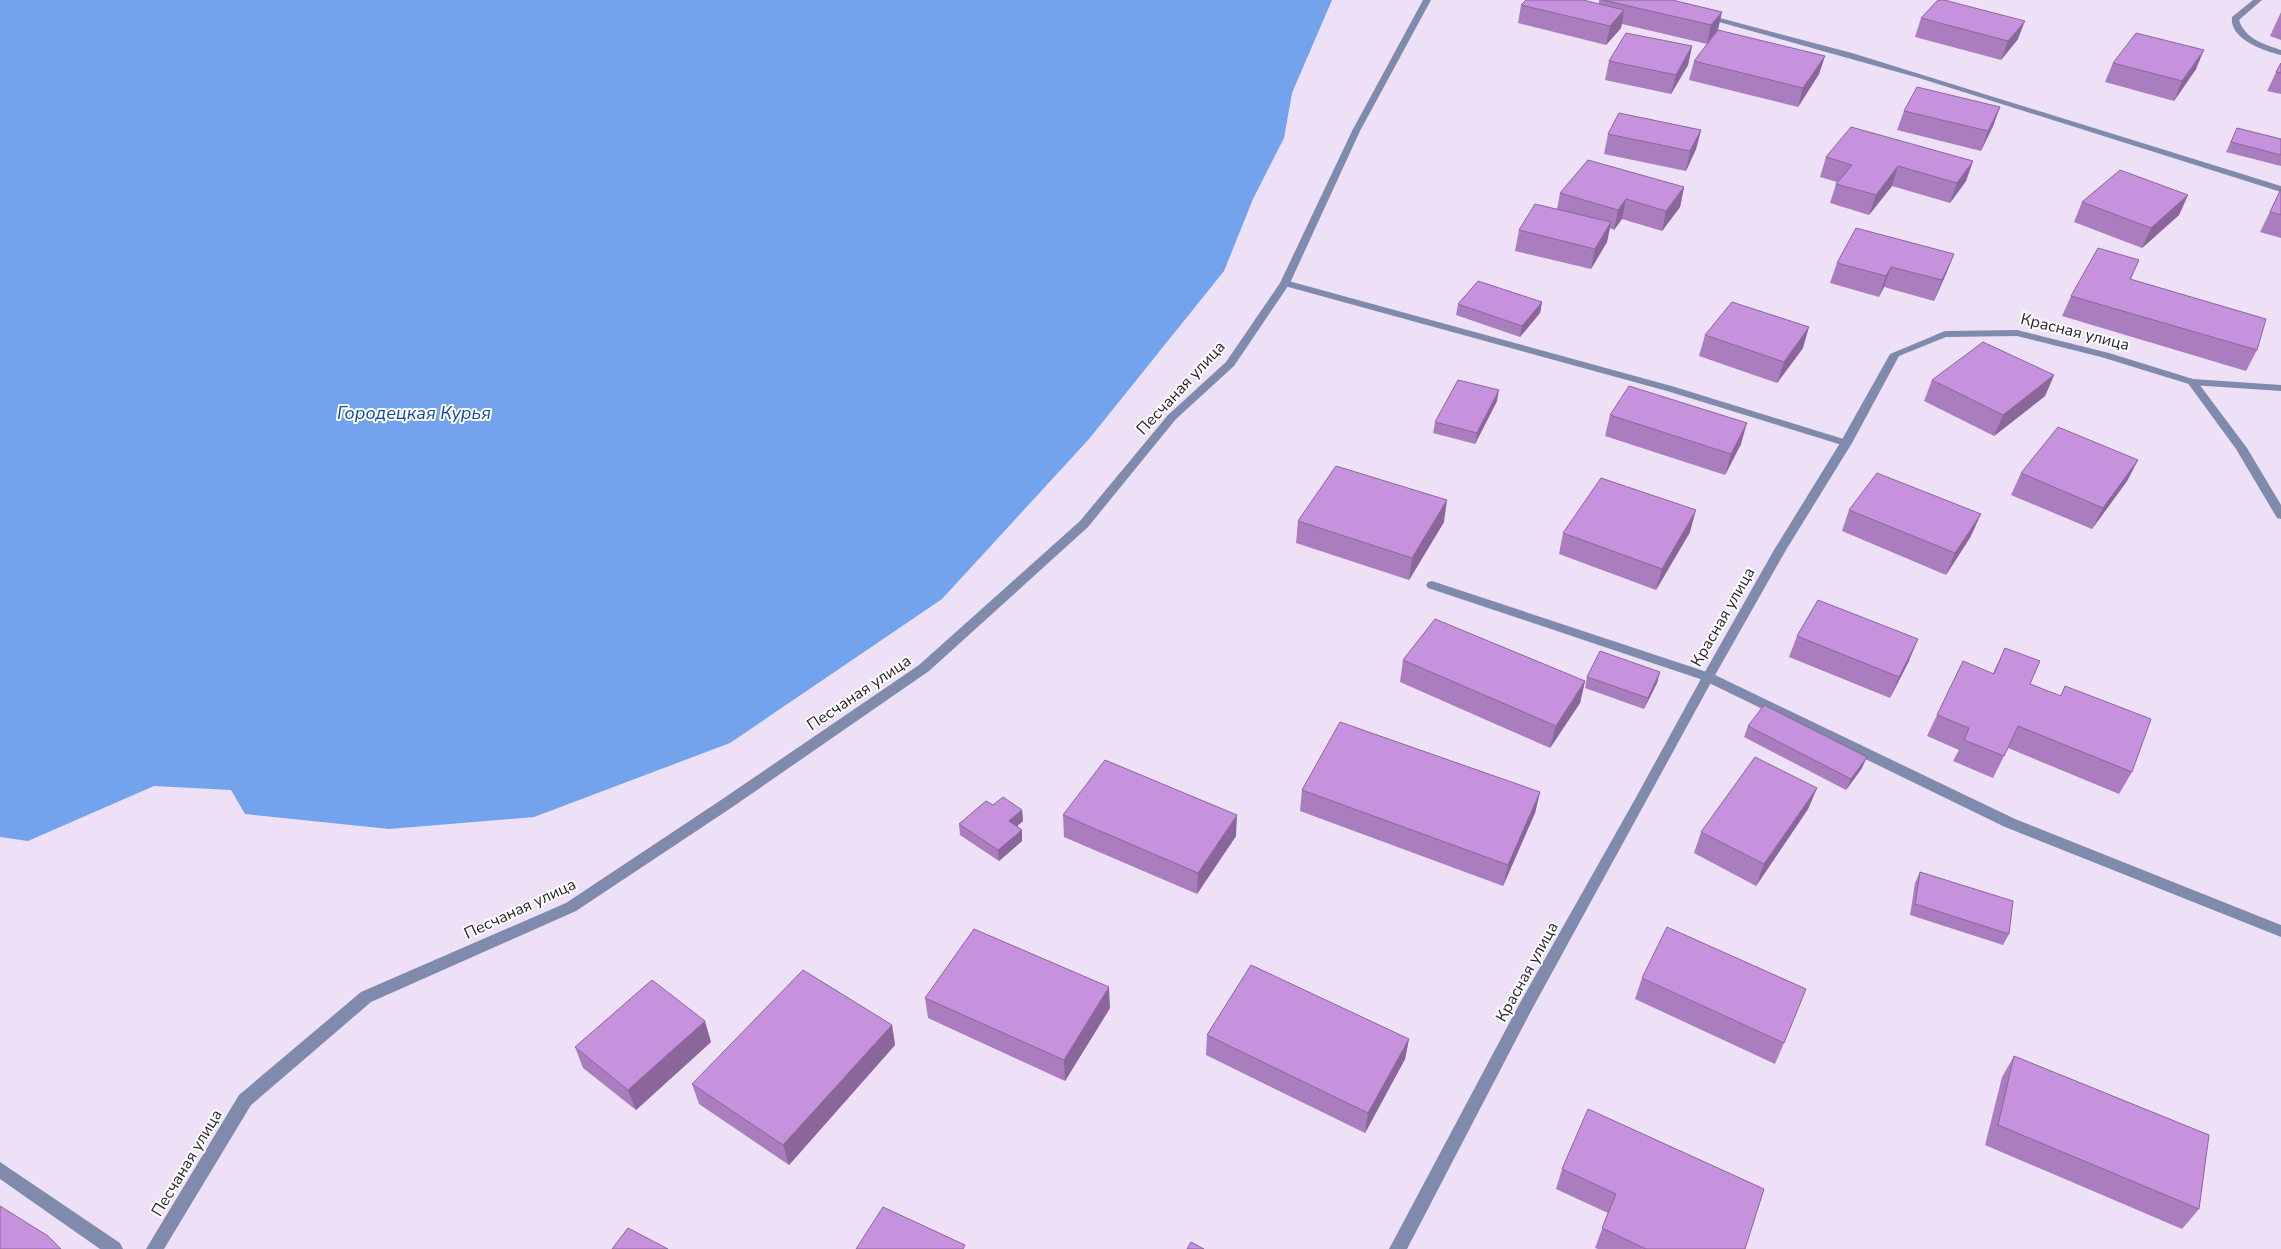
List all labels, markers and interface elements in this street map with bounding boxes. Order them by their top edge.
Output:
street label: Красная улица [2018,308,2132,356]
street label: Песчаная улица [1132,336,1230,440]
water label: Городецкая Курья [337,401,491,425]
street label: Красная улица [1686,563,1760,671]
street label: Песчаная улица [803,650,915,736]
street label: Песчаная улица [460,873,580,945]
street label: Красная улица [1490,918,1564,1026]
street label: Песчаная улица [146,1105,228,1221]

